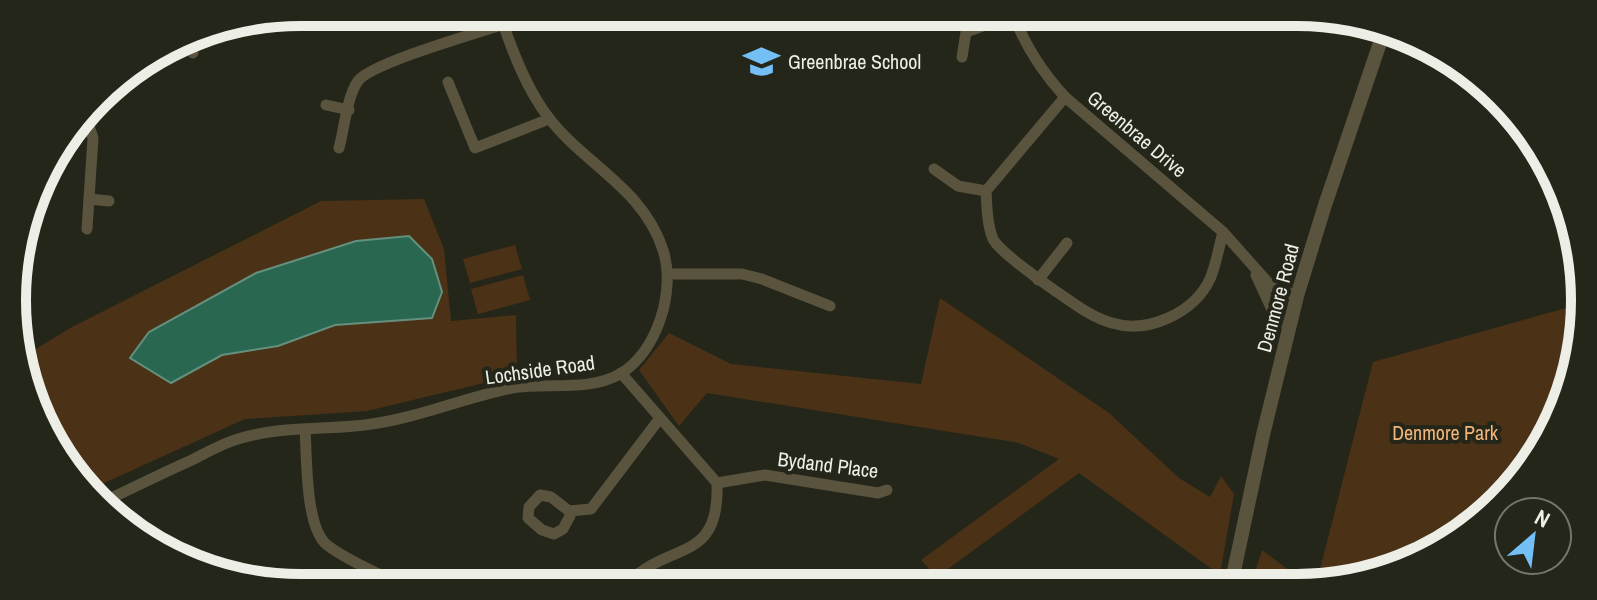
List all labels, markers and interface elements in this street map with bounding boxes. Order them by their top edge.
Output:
school or university icon: Greenbrae School [743,43,781,81]
place label: Greenbrae School [788,48,921,75]
street label: Greenbrae Drive [1082,84,1193,183]
street label: Denmore Road [1250,241,1305,355]
street label: Lochside Road [483,348,596,391]
park label: Denmore Park [1392,419,1499,446]
street label: Bydand Place [776,445,880,484]
north arrow [1493,496,1573,576]
text: N [1530,502,1555,535]

